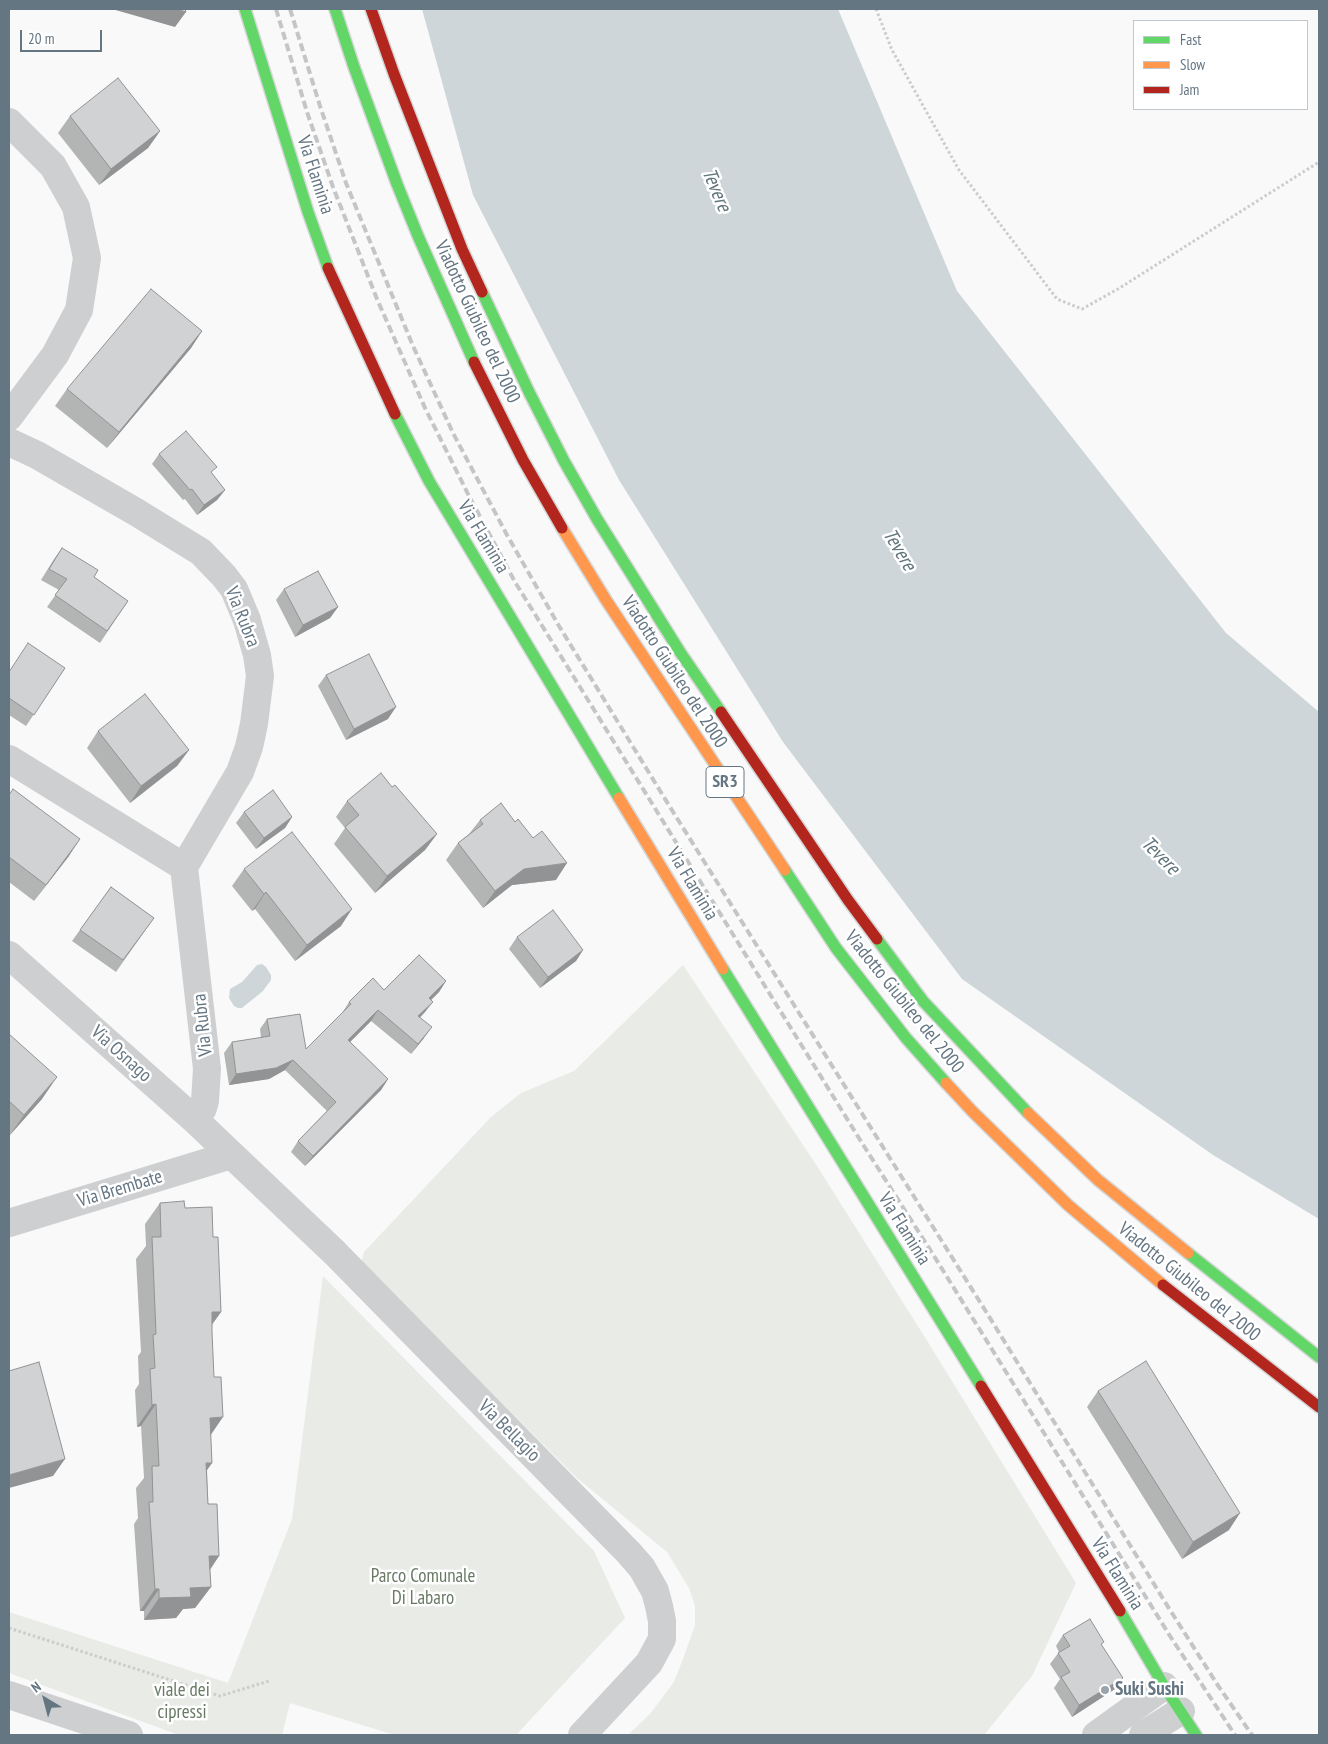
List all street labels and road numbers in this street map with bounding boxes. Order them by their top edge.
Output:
street label: Via Flaminia [292,133,338,217]
street label: Viadotto Giubileo del 2000 [429,237,525,407]
street label: Via Flaminia [452,496,514,578]
street label: Via Rubra [220,584,264,650]
street label: Viadotto Giubileo del 2000 [616,592,732,752]
road number: SR3 [706,766,744,798]
street label: Via Flaminia [661,843,723,925]
street label: Viadotto Giubileo del 2000 [840,926,968,1078]
street label: Via Rubra [188,992,218,1058]
street label: Via Osnago [86,1021,156,1087]
street label: Via Brembate [75,1165,165,1213]
street label: Via Flaminia [873,1189,935,1269]
street label: Viadotto Giubileo del 2000 [1113,1218,1265,1346]
street label: Via Bellagio [473,1395,545,1467]
street label: Via Flaminia [1086,1534,1148,1614]

